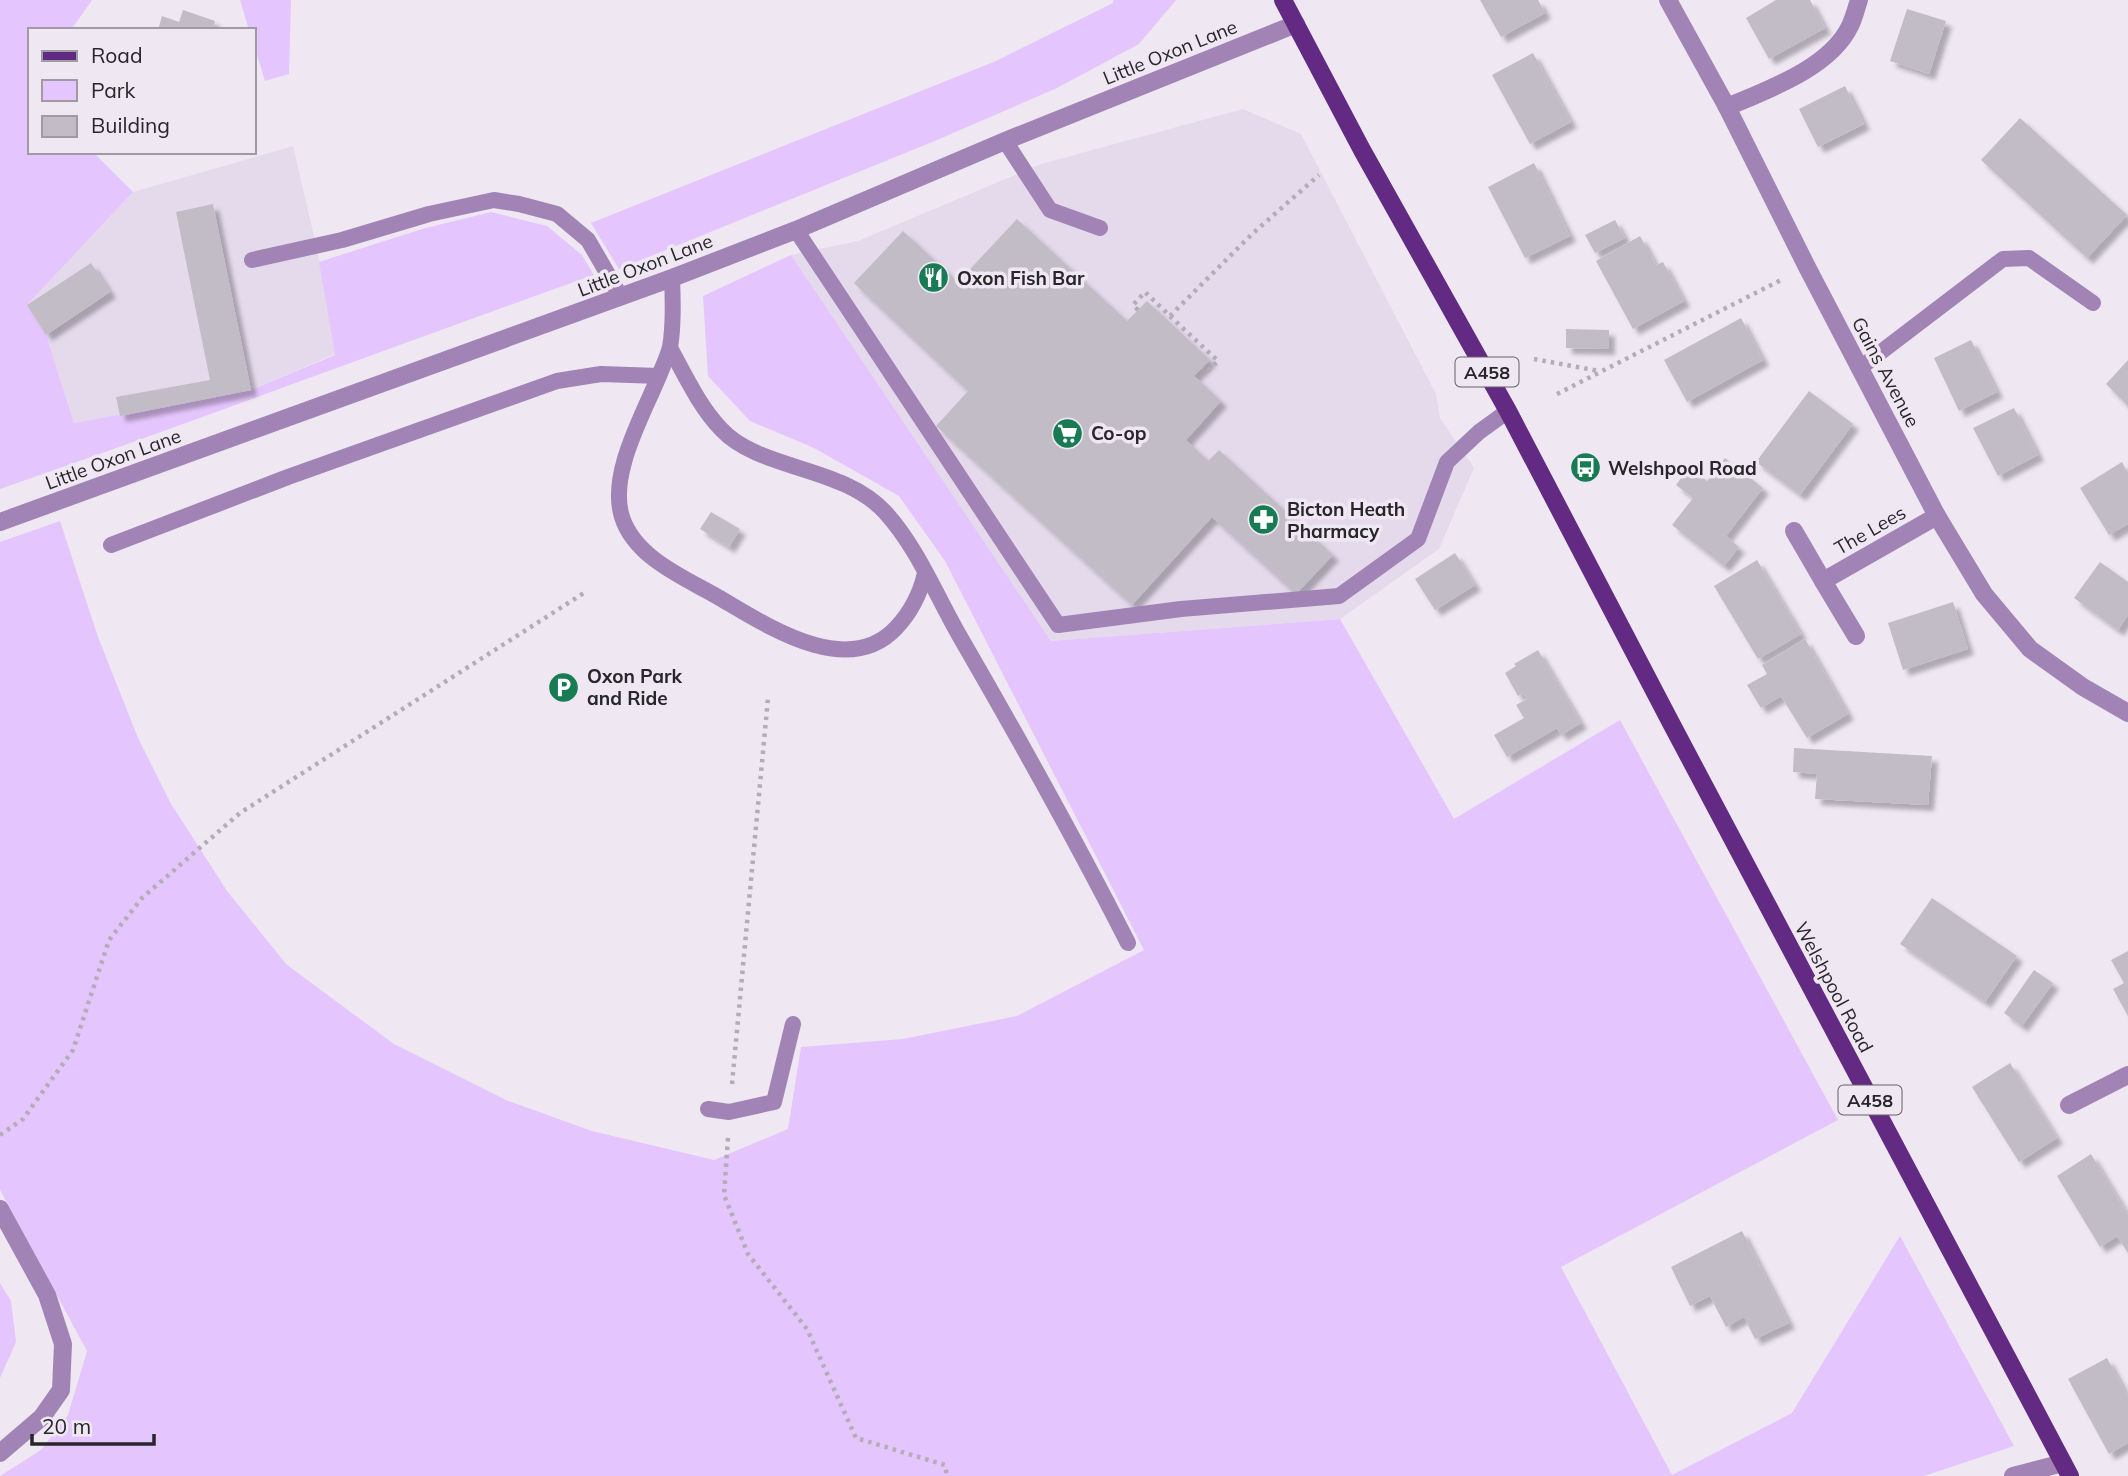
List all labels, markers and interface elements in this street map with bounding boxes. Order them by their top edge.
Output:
street label: Little Oxon Lane [1099,14,1241,90]
legend [28,28,256,154]
text: Road [91,42,142,68]
text: Park [91,77,135,103]
text: Building [91,112,170,138]
street label: Little Oxon Lane [574,228,716,302]
restaurant icon: Oxon Fish Bar [917,261,951,295]
place label: Oxon Fish Bar [957,266,1085,290]
street label: Gains Avenue [1847,313,1925,431]
road number: A458 [1456,358,1518,386]
supermarket icon: Co-op [1051,416,1085,450]
place label: Co-op [1091,421,1147,445]
street label: Little Oxon Lane [42,423,184,495]
bus stop icon: Welshpool Road [1568,451,1602,485]
place label: Welshpool Road [1608,456,1757,480]
place label: Bicton Heath Pharmacy [1287,497,1405,543]
street label: The Lees [1830,500,1910,560]
pharmacy icon: Bicton Heath Pharmacy [1247,503,1281,537]
place label: Oxon Park and Ride [587,664,683,710]
parking icon: Oxon Park and Ride [547,670,581,704]
street label: Welshpool Road [1789,918,1879,1056]
road number: A458 [1839,1086,1902,1114]
scale bar [32,1402,154,1446]
text: 20 m [42,1413,91,1439]

